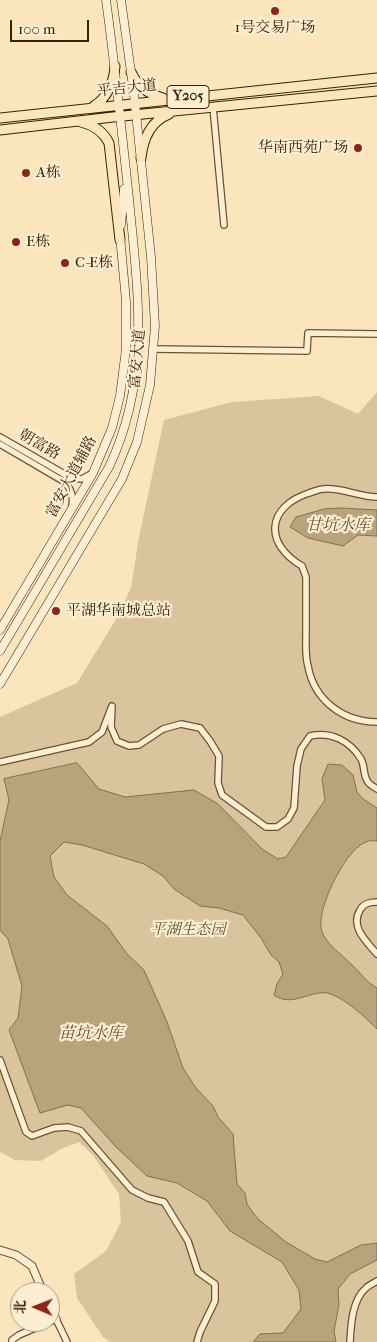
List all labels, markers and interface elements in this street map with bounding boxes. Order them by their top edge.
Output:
marker: 1号交易广场 [269,5,281,17]
scale bar [12,10,91,42]
place label: 1号交易广场 [235,19,315,37]
text: 100 m [18,20,56,38]
street label: 平吉大道 [96,77,158,101]
road number: Y205 [167,85,209,108]
place label: 华南西苑广场 [258,139,348,157]
marker: 华南西苑广场 [352,142,364,154]
place label: A栋 [36,164,61,182]
marker: A栋 [20,167,32,179]
place label: E栋 [26,233,50,251]
marker: E栋 [10,236,22,248]
place label: C-E栋 [75,254,113,272]
marker: C-E栋 [59,257,71,269]
street label: 富安大道 [126,328,150,390]
street label: 朝富路 [15,426,63,464]
street label: 富安大道辅路 [43,433,101,521]
water label: 甘坑水库 [306,516,370,536]
place label: 平湖华南城总站 [66,602,171,620]
marker: 平湖华南城总站 [50,605,62,617]
park label: 平湖生态园 [151,921,225,939]
water label: 苗坑水库 [59,1024,123,1044]
north arrow [10,1282,60,1332]
text: 北 [12,1300,29,1314]

